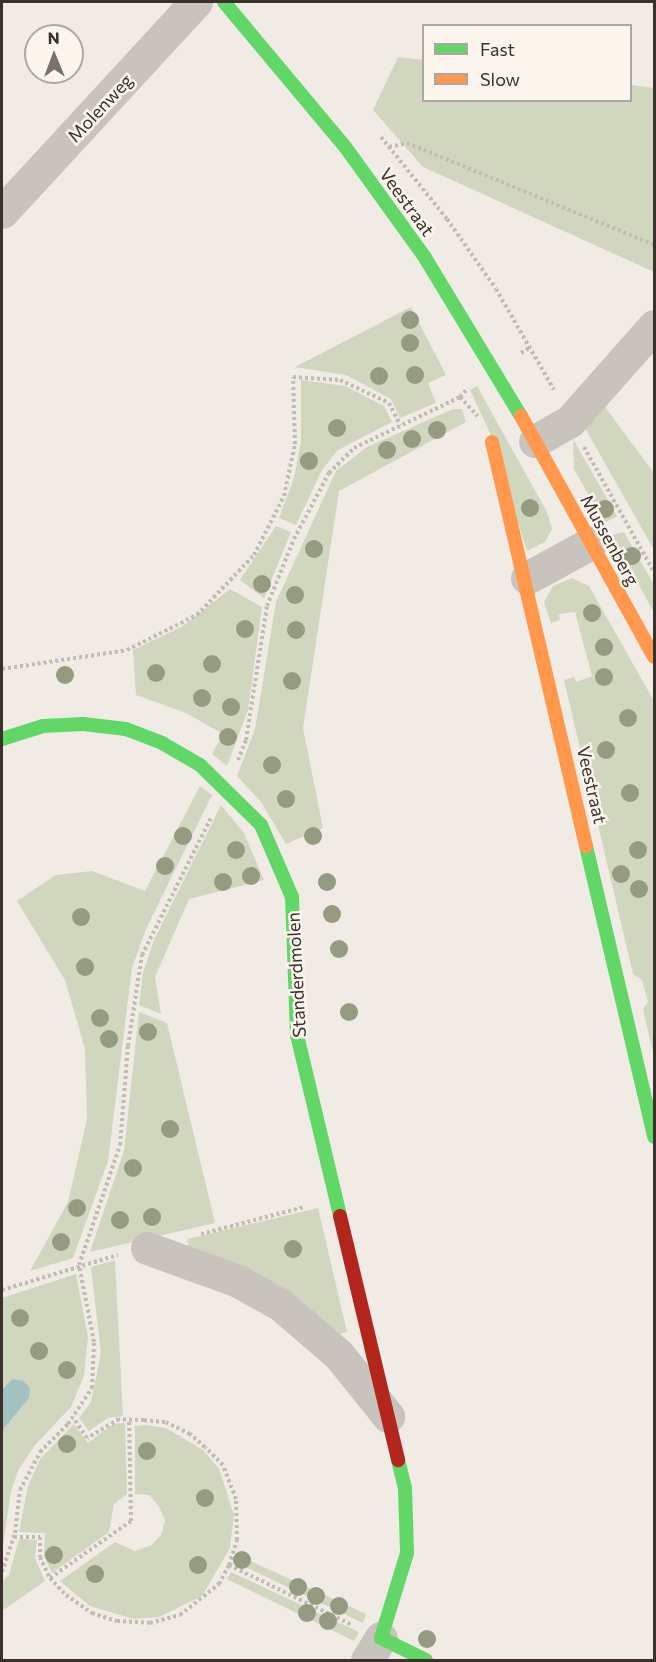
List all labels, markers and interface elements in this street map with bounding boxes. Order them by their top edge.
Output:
north arrow [24,24,84,84]
legend [422,24,632,102]
text: N [48,28,60,47]
text: Fast [480,38,515,60]
text: Slow [480,68,520,90]
street label: Molenweg [63,69,137,147]
street label: Veestraat [375,164,439,240]
street label: Mussenberg [576,491,644,589]
street label: Veestraat [573,744,611,826]
street label: Standerdmolen [282,912,310,1038]

